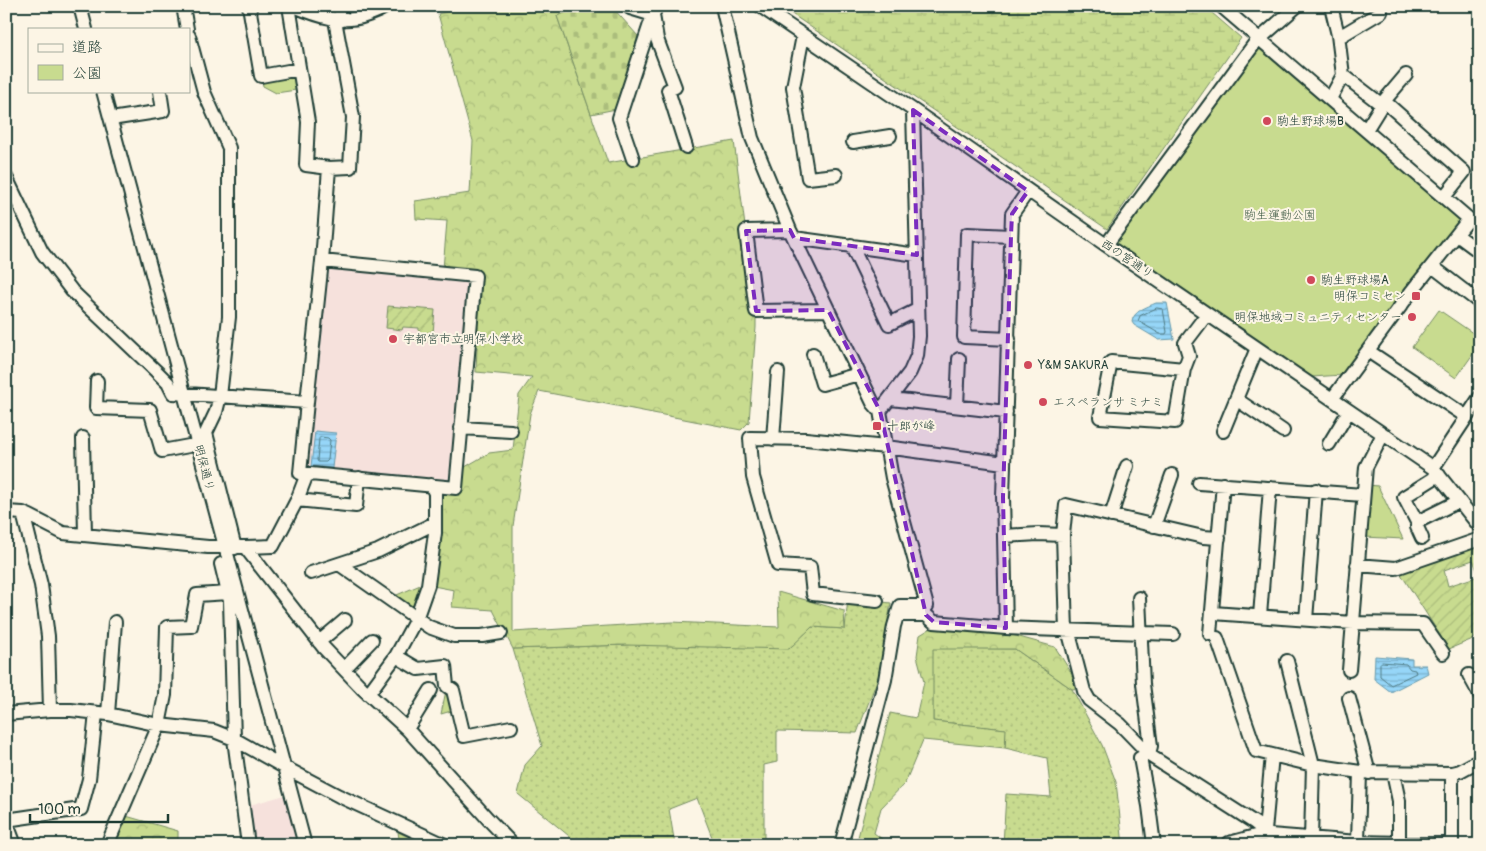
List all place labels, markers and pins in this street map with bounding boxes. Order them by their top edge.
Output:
place label: 駒生野球場B [1277,114,1344,129]
marker: 駒生野球場B [1261,115,1273,127]
place label: 駒生野球場A [1321,273,1389,288]
marker: 駒生野球場A [1305,274,1317,286]
place label: 明保コミセン [1334,289,1406,304]
marker: 明保コミセン [1410,290,1422,302]
place label: 明保地域コミュニティセンター [1234,310,1402,325]
marker: 明保地域コミュニティセンター [1406,311,1418,323]
place label: 宇都宮市立明保小学校 [403,332,523,347]
marker: 宇都宮市立明保小学校 [387,333,399,345]
place label: Y&M SAKURA [1037,358,1109,373]
marker: Y&M SAKURA [1022,359,1034,371]
place label: エスペランサ ミナミ [1053,395,1163,410]
marker: エスペランサ ミナミ [1037,396,1049,408]
place label: 十郎が峰 [887,419,935,434]
marker: 十郎が峰 [871,420,883,432]

